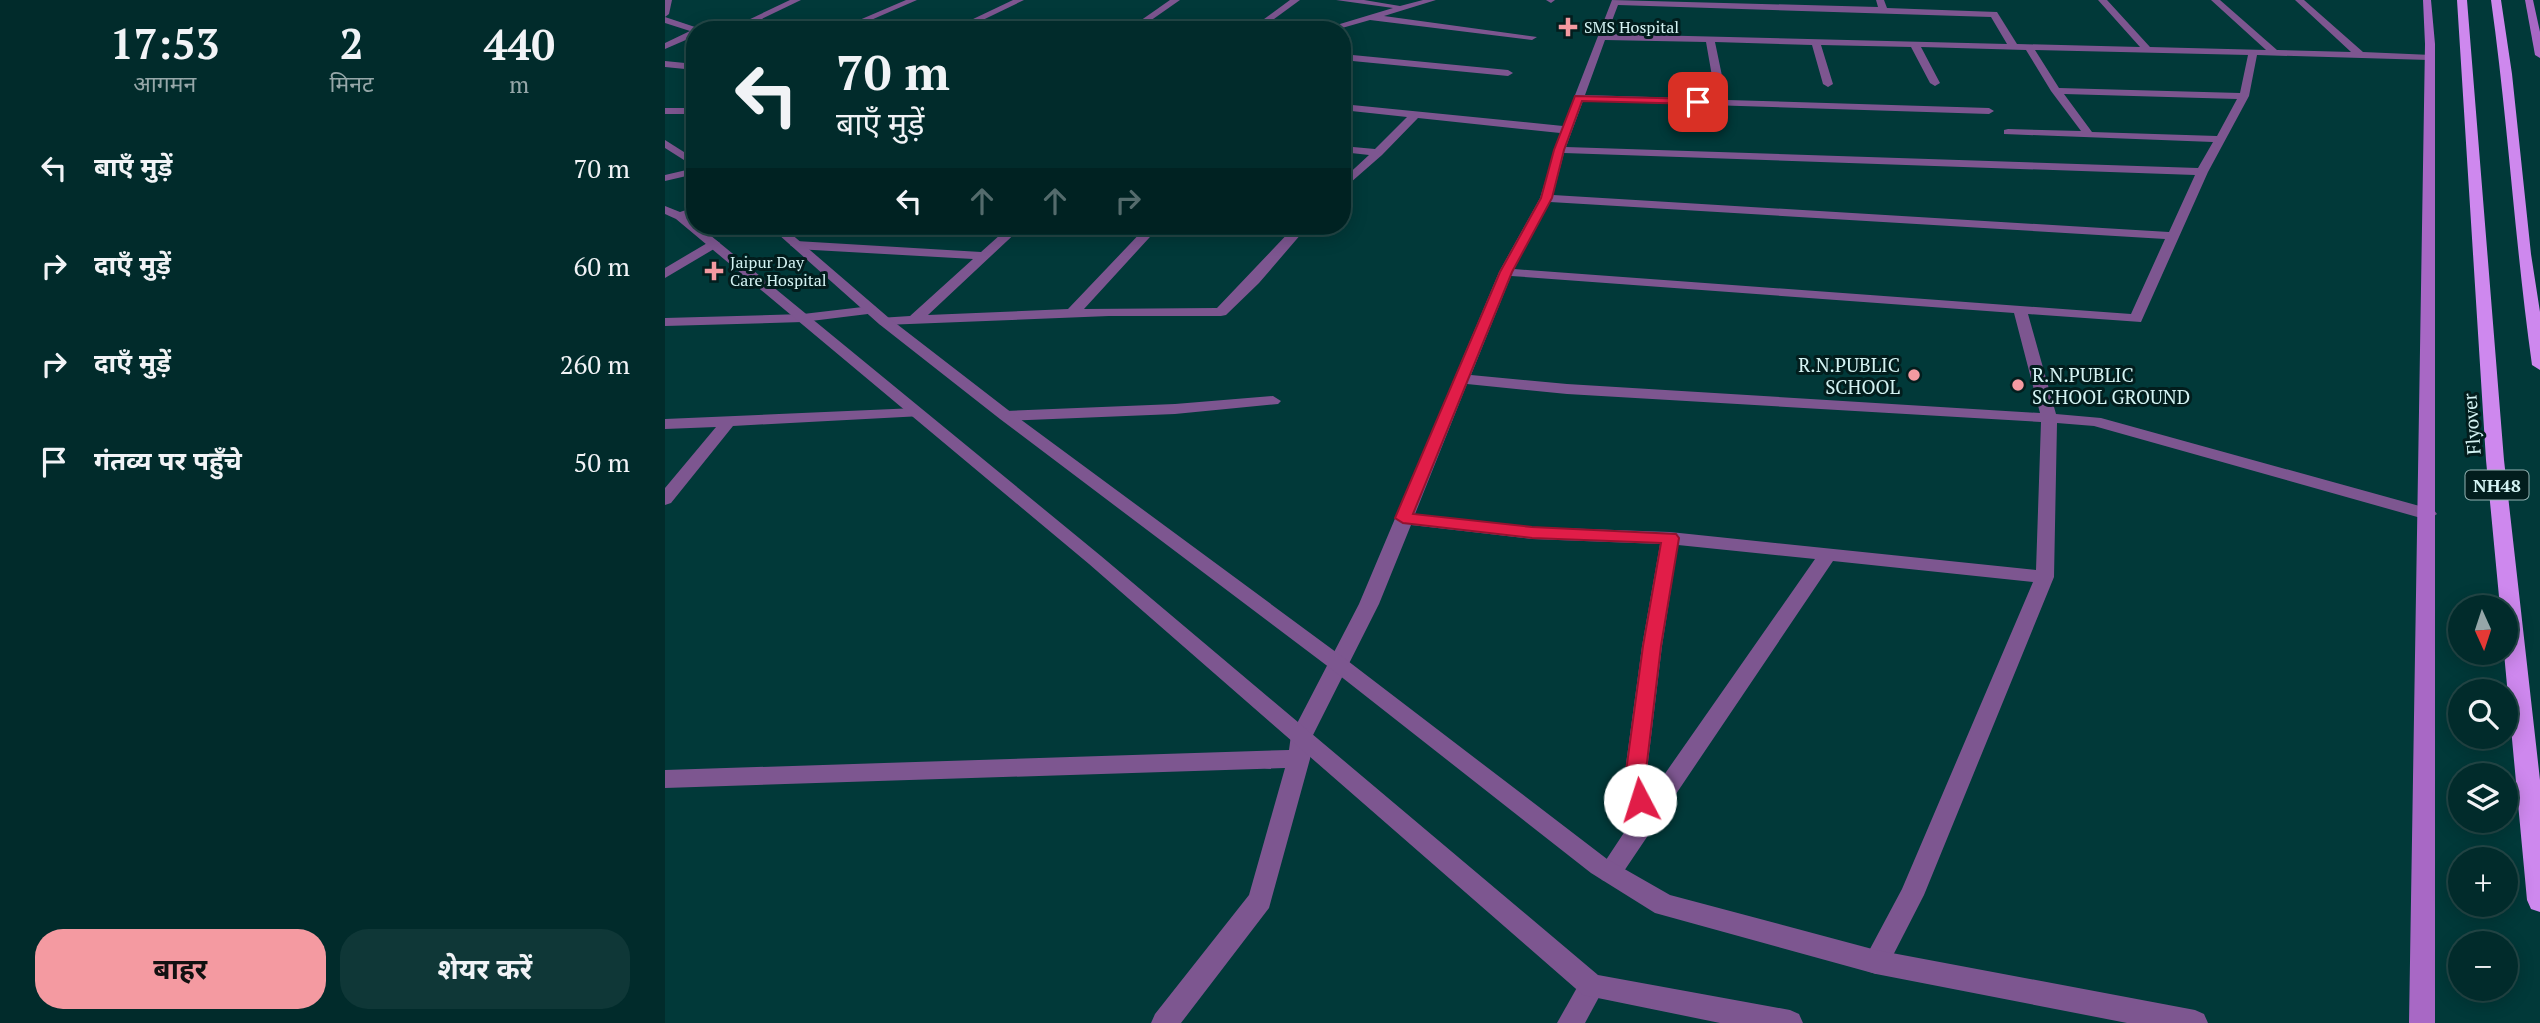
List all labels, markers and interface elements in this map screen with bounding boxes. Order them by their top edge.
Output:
text: 17:53 [110,15,219,71]
text: 2 [340,15,363,71]
text: 440 [484,16,555,72]
place label: SMS Hospital [1584,16,1679,38]
marker: SMS Hospital [1558,17,1578,37]
text: 70 m [836,39,950,104]
icon: left [721,49,812,140]
text: आगमन [133,68,196,99]
text: मिनट [330,68,374,99]
text: m [509,69,529,100]
pin [1668,72,1728,132]
icon: arrive [1679,83,1717,121]
text: बाएँ मुड़ें [836,102,924,144]
icon: left [35,149,73,187]
text: बाएँ मुड़ें [94,149,172,183]
text: 70 m [574,151,630,185]
icon: left [890,182,928,220]
icon: ahead [963,182,1001,220]
icon: ahead [1036,182,1074,220]
icon: right [1109,182,1147,220]
icon: right [35,247,73,285]
text: दाएँ मुड़ें [94,247,171,281]
text: 60 m [574,249,630,283]
place label: Jaipur Day Care Hospital [730,251,827,291]
marker: Jaipur Day Care Hospital [704,261,724,281]
icon: right [35,345,73,383]
text: दाएँ मुड़ें [94,345,171,379]
text: 260 m [560,347,630,381]
place label: R.N.PUBLIC SCHOOL [1798,352,1901,399]
place label: R.N.PUBLIC SCHOOL GROUND [2032,362,2190,409]
marker: R.N.PUBLIC SCHOOL [1906,367,1922,383]
marker: R.N.PUBLIC SCHOOL GROUND [2010,377,2026,393]
street label: Flyover [2456,392,2486,456]
icon: arrive [35,443,73,481]
text: गंतव्य पर पहुँचे [94,443,242,477]
text: 50 m [574,445,630,479]
road number: NH48 [2465,471,2529,500]
north arrow [2448,595,2518,665]
map controls [2448,595,2518,1001]
button: search [2448,679,2518,749]
position arrow [1603,763,1677,837]
button: layers [2448,763,2518,833]
button: + [2448,847,2518,917]
button: बाहर [35,929,326,1009]
button: शेयर करें [340,929,630,1009]
button: − [2448,931,2518,1001]

